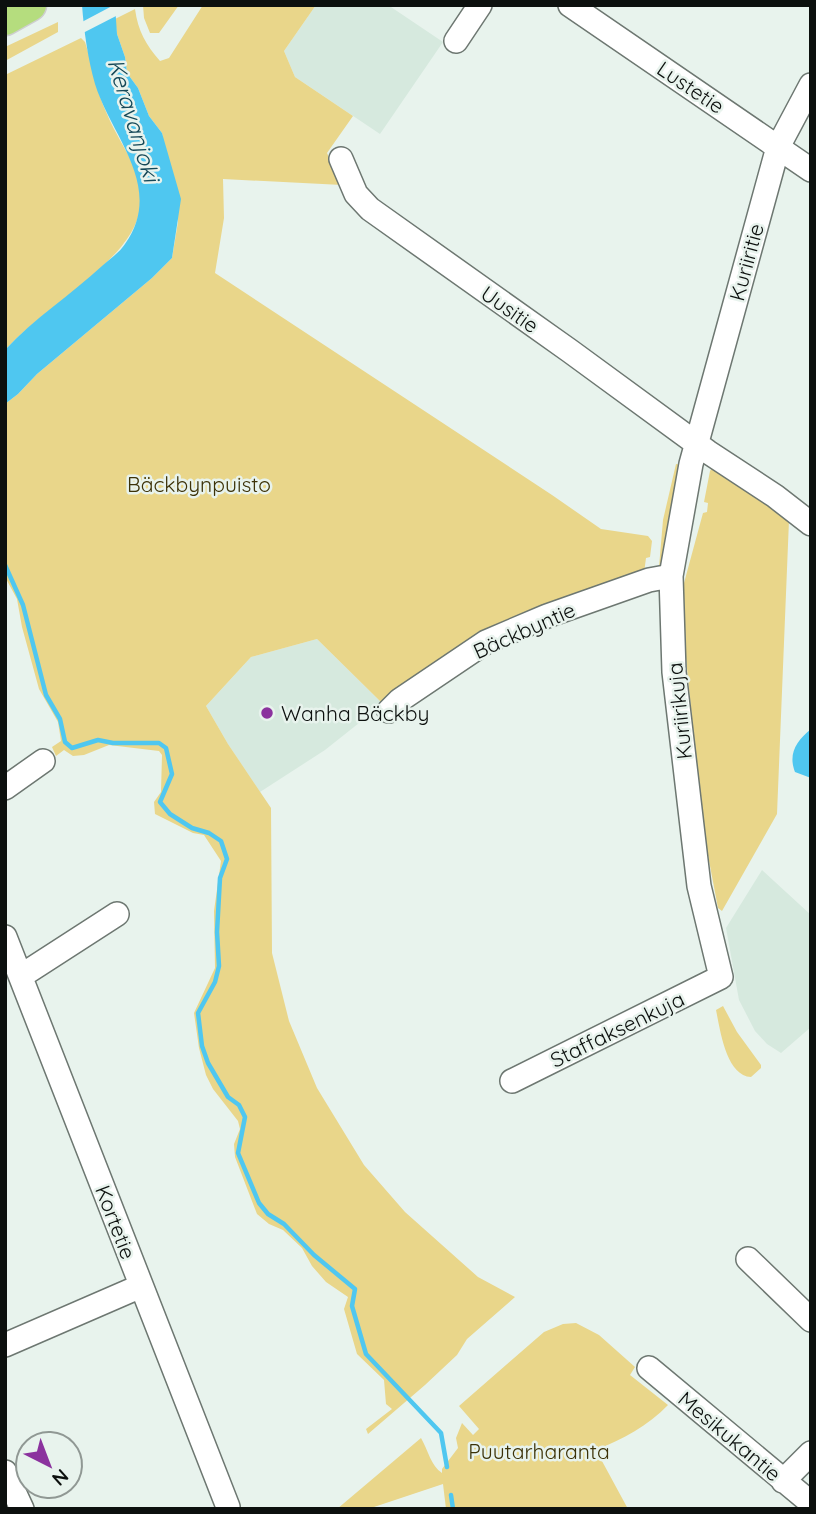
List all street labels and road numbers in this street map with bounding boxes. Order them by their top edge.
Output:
street label: Lustetie [653,55,729,119]
street label: Kuriiritie [723,220,769,304]
street label: Uusitie [476,280,544,338]
street label: Bäckbyntie [469,596,579,664]
street label: Kuriirikuja [661,661,697,761]
street label: Staffaksenkuja [546,985,688,1073]
street label: Kortetie [90,1181,142,1263]
street label: Mesikukantie [673,1385,787,1487]

